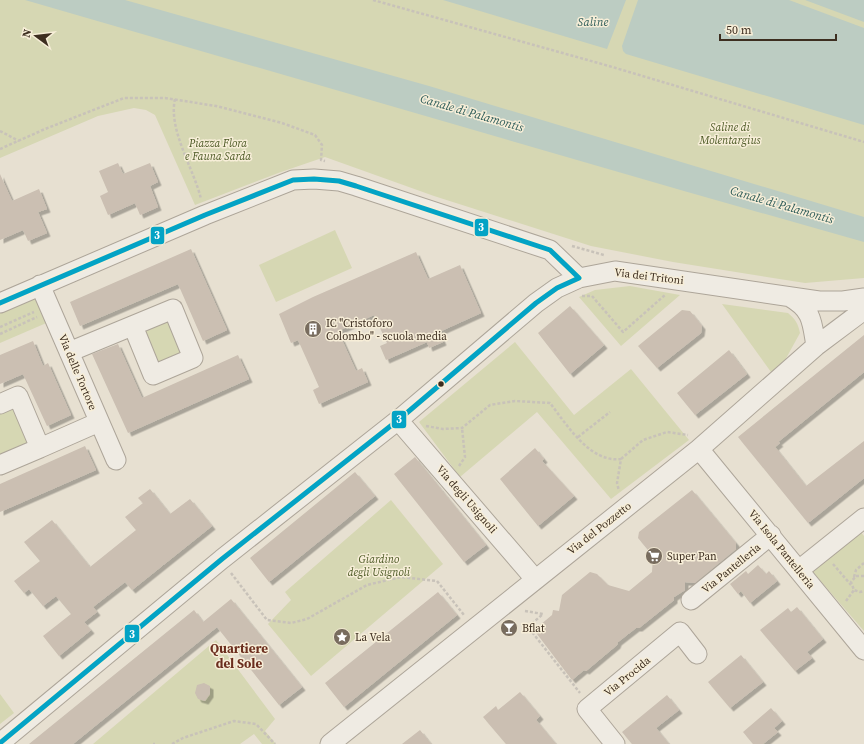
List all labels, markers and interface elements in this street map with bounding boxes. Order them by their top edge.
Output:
water label: Saline [578,14,609,30]
north arrow [16,16,56,56]
scale bar [720,16,836,42]
text: 50 m [726,22,752,38]
text: N [19,28,35,39]
water label: Canale di Palamontis [418,91,526,136]
park label: Saline di Molentargius [698,120,761,148]
park label: Piazza Flora e Fauna Sarda [185,136,251,164]
water label: Canale di Palamontis [728,183,836,228]
line badge: 3 [474,218,489,237]
text: 3 [478,220,484,235]
line badge: 3 [150,226,165,245]
text: 3 [154,228,160,243]
street label: Via dei Tritoni [613,265,684,288]
place label: IC "Cristoforo Colombo" - scuola media [326,316,447,344]
building icon: IC "Cristoforo Colombo" - scuola media [303,319,323,339]
street label: Via delle Tortore [55,332,100,413]
unlabelled marker [436,379,446,389]
line badge: 3 [391,410,407,429]
text: 3 [396,412,402,427]
street label: Via degli Usignoli [433,462,500,537]
street label: Via del Pozzetto [564,499,634,558]
street label: Via Isola Pantelleria [745,507,818,592]
street label: Via Pantelleria [699,540,764,597]
supermarket icon: Super Pan [644,546,664,566]
place label: Super Pan [667,549,717,564]
park label: Giardino degli Usignoli [348,552,411,580]
bar icon: Bflat [499,618,519,638]
place label: Bflat [522,621,545,636]
line badge: 3 [124,624,140,643]
text: 3 [129,627,135,642]
place icon: La Vela [332,627,352,647]
place label: La Vela [355,630,391,645]
district label: Quartiere del Sole [210,640,268,672]
street label: Via Procida [601,653,654,700]

